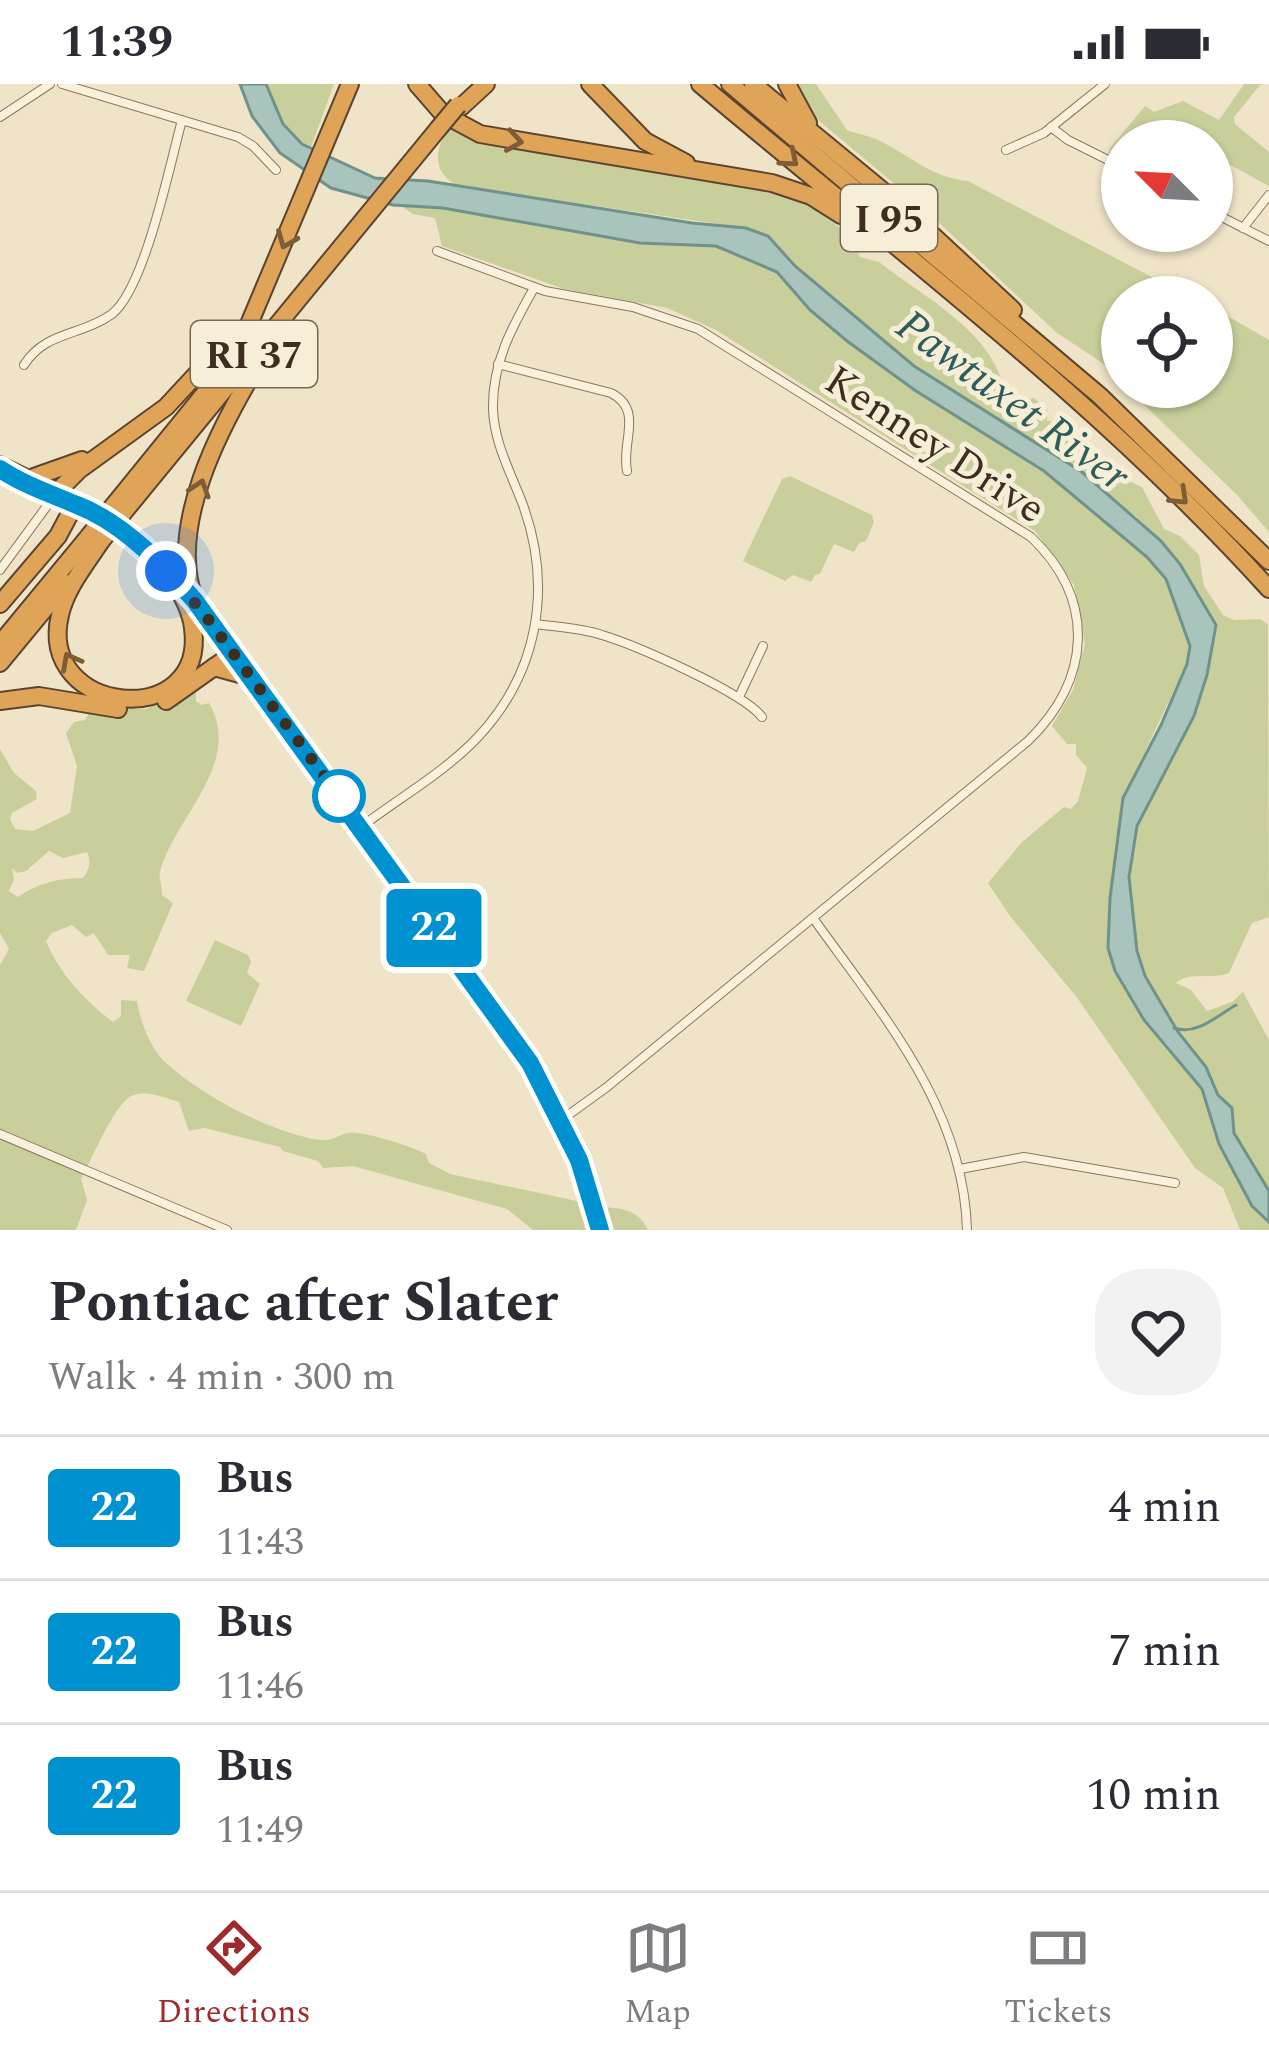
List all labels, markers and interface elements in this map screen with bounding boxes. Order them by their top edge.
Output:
text: 11:39 [60,8,173,77]
north arrow [1101,120,1233,252]
map controls [1101,120,1233,408]
one-way arrow [503,128,523,153]
one-way arrow [776,145,798,167]
road number: I 95 [841,185,937,251]
one-way arrow [276,228,300,249]
button: locate [1101,276,1233,408]
water label: Pawtuxet River [881,292,1144,510]
road number: RI 37 [191,321,317,387]
street label: Kenney Drive [812,350,1058,540]
one-way arrow [186,478,211,499]
one-way arrow [1166,482,1188,504]
your location [136,541,196,601]
one-way arrow [61,652,84,674]
unlabelled marker [314,771,364,821]
line badge: 22 [380,889,488,967]
text: 22 [410,896,458,959]
text: Pontiac after Slater [48,1260,558,1346]
button: heart [1095,1269,1221,1395]
text: Walk · 4 min · 300 m [48,1348,395,1407]
text: Bus [216,1444,294,1513]
text: 4 min [1108,1473,1221,1542]
text: 22 [90,1476,138,1539]
text: 11:43 [216,1513,304,1572]
text: Bus [216,1588,294,1657]
text: 7 min [1108,1617,1221,1686]
text: 22 [90,1620,138,1683]
text: 11:46 [216,1657,304,1716]
text: Bus [216,1732,294,1801]
text: 10 min [1086,1761,1221,1830]
text: 22 [90,1764,138,1827]
text: 11:49 [216,1801,304,1860]
tab: Directions [157,1915,311,2037]
tab: Map [624,1915,691,2037]
tab: Tickets [1004,1915,1112,2037]

